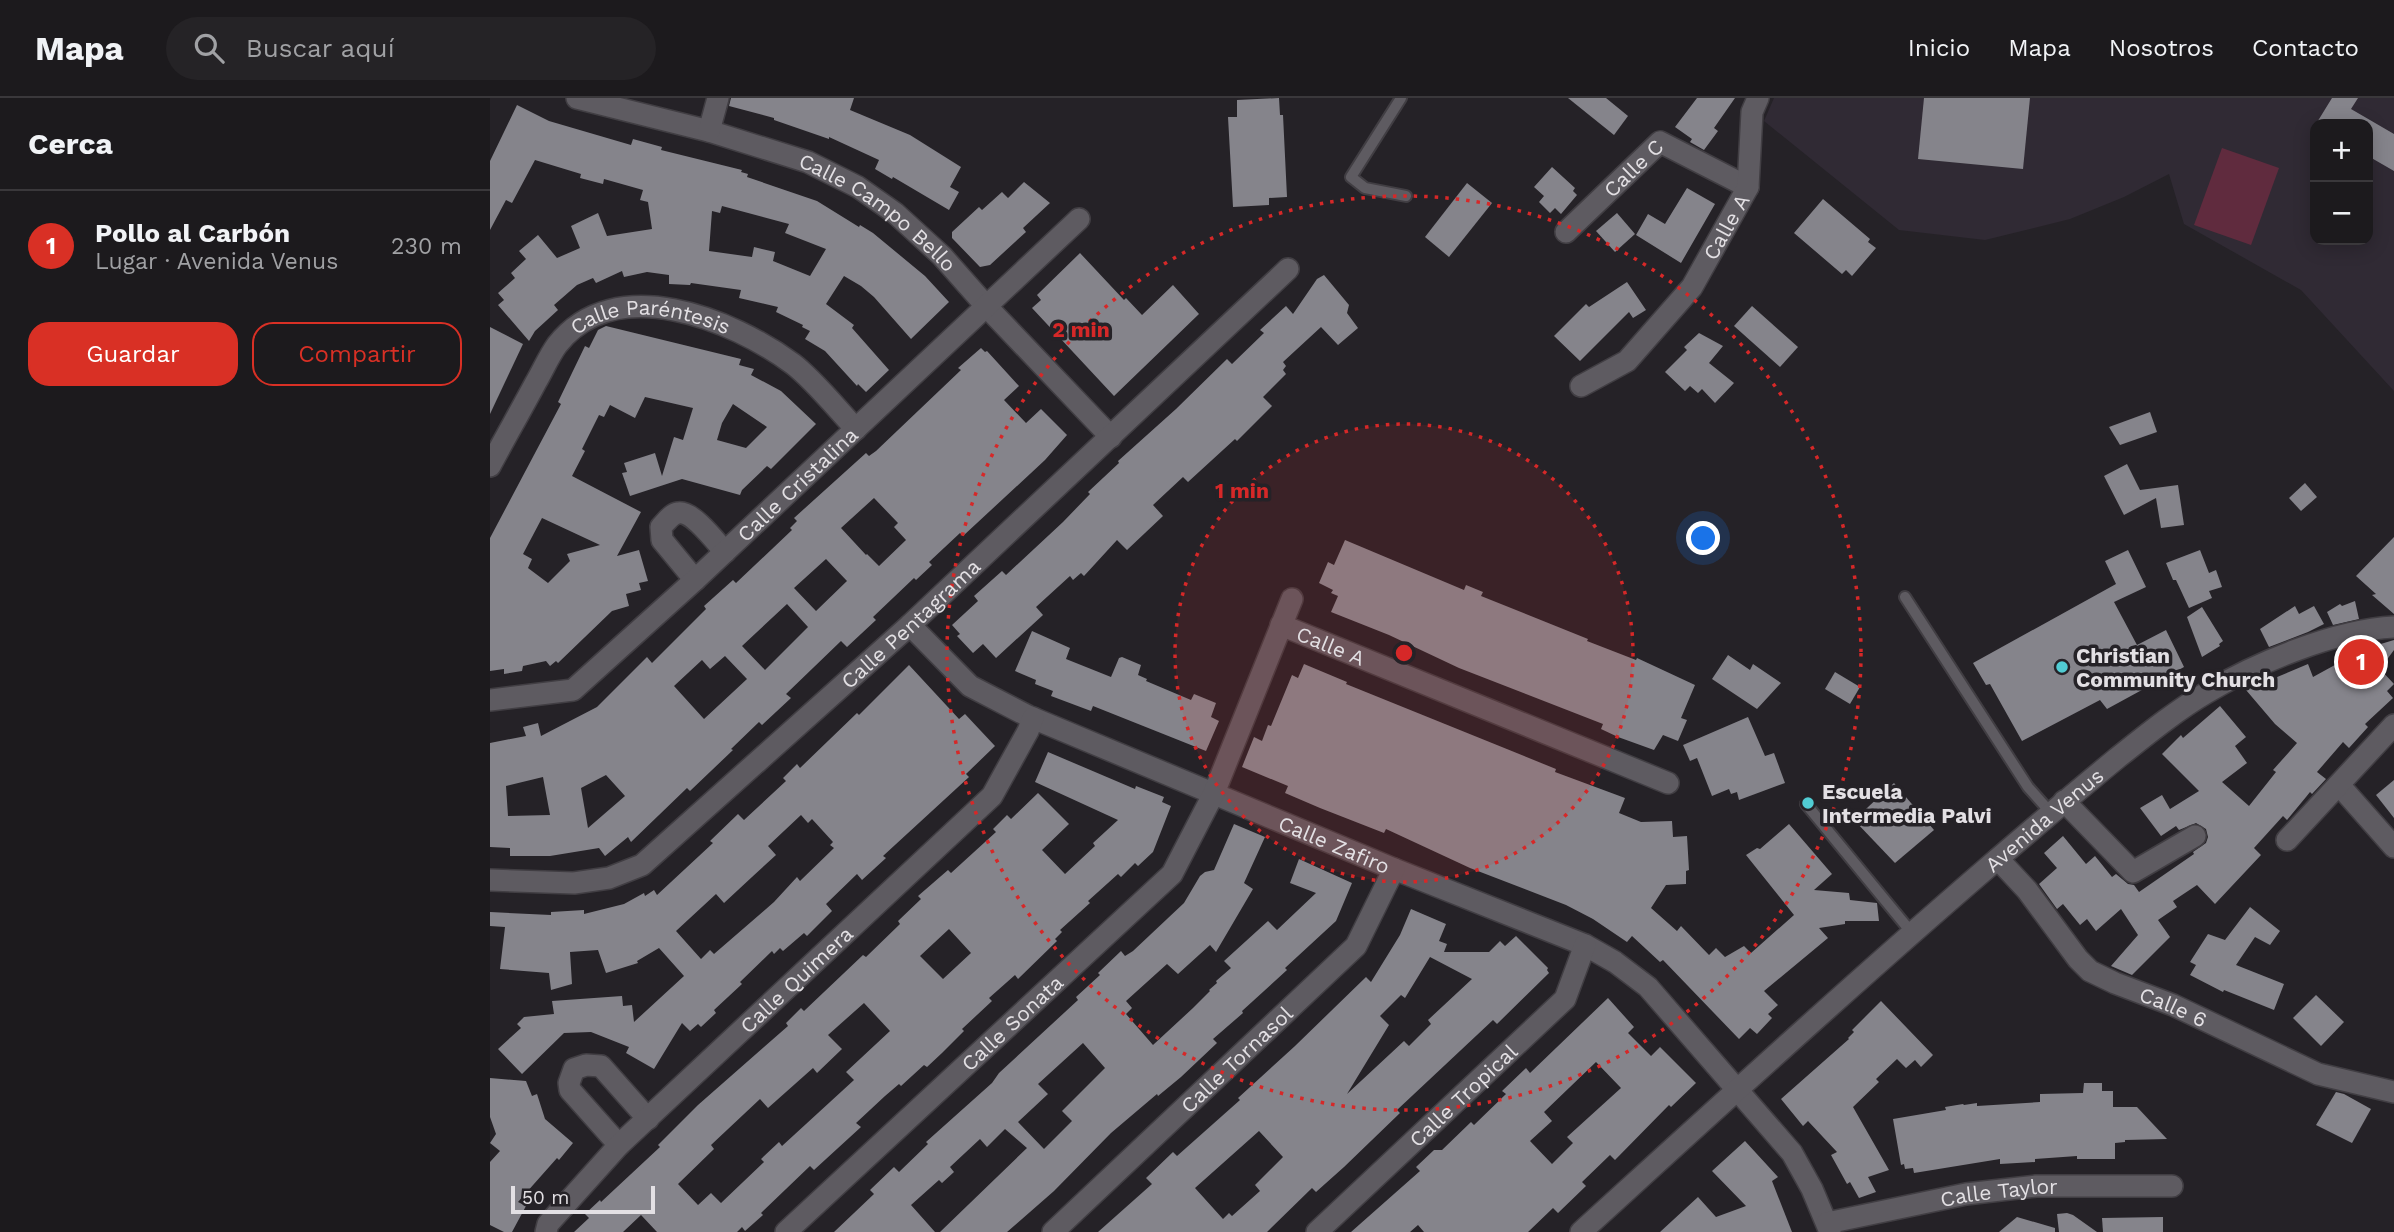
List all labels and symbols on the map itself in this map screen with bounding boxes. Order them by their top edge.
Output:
street label: Calle C [1598,133,1668,202]
street label: Calle Campo Bello [796,148,962,276]
street label: Calle A [1697,189,1754,264]
text: Calle Paréntesis [565,294,734,339]
text: 2 min [1052,317,1110,342]
street label: Calle Paréntesis [570,320,736,348]
street label: Calle Cristalina [732,421,862,546]
text: 1 min [1215,478,1269,503]
your location [1686,521,1720,555]
street label: Calle Pentagrama [836,553,985,693]
street label: Calle A [1293,620,1369,671]
pin: 1 [2338,636,2384,688]
centre of rings [1392,641,1416,665]
place label: Christian Community Church [2076,643,2275,692]
marker: Christian Community Church [2054,659,2070,675]
street label: Avenida Venus [1980,762,2108,877]
place label: Escuela Intermedia Palvi [1822,779,1992,828]
marker: Escuela Intermedia Palvi [1800,795,1816,811]
street label: Calle Zafiro [1275,810,1394,878]
street label: Calle Quimera [735,921,858,1038]
street label: Calle Sonata [956,969,1068,1076]
street label: Calle 6 [2136,981,2211,1032]
street label: Calle Tornasol [1175,1000,1298,1118]
street label: Calle Tropical [1404,1038,1522,1152]
street label: Calle Taylor [1938,1173,2058,1212]
scale bar [511,1183,654,1215]

